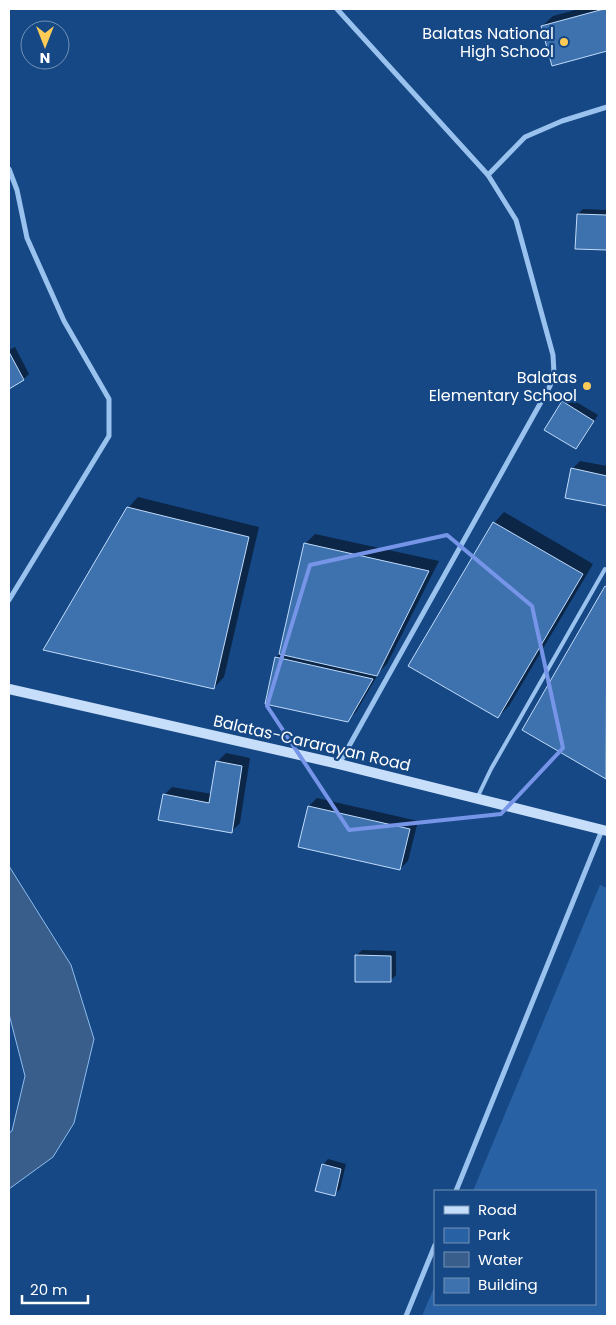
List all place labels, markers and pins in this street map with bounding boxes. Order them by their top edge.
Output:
place label: Balatas National High School [422,22,554,63]
marker: Balatas National High School [558,36,570,48]
place label: Balatas Elementary School [429,366,577,407]
marker: Balatas Elementary School [581,380,593,392]

